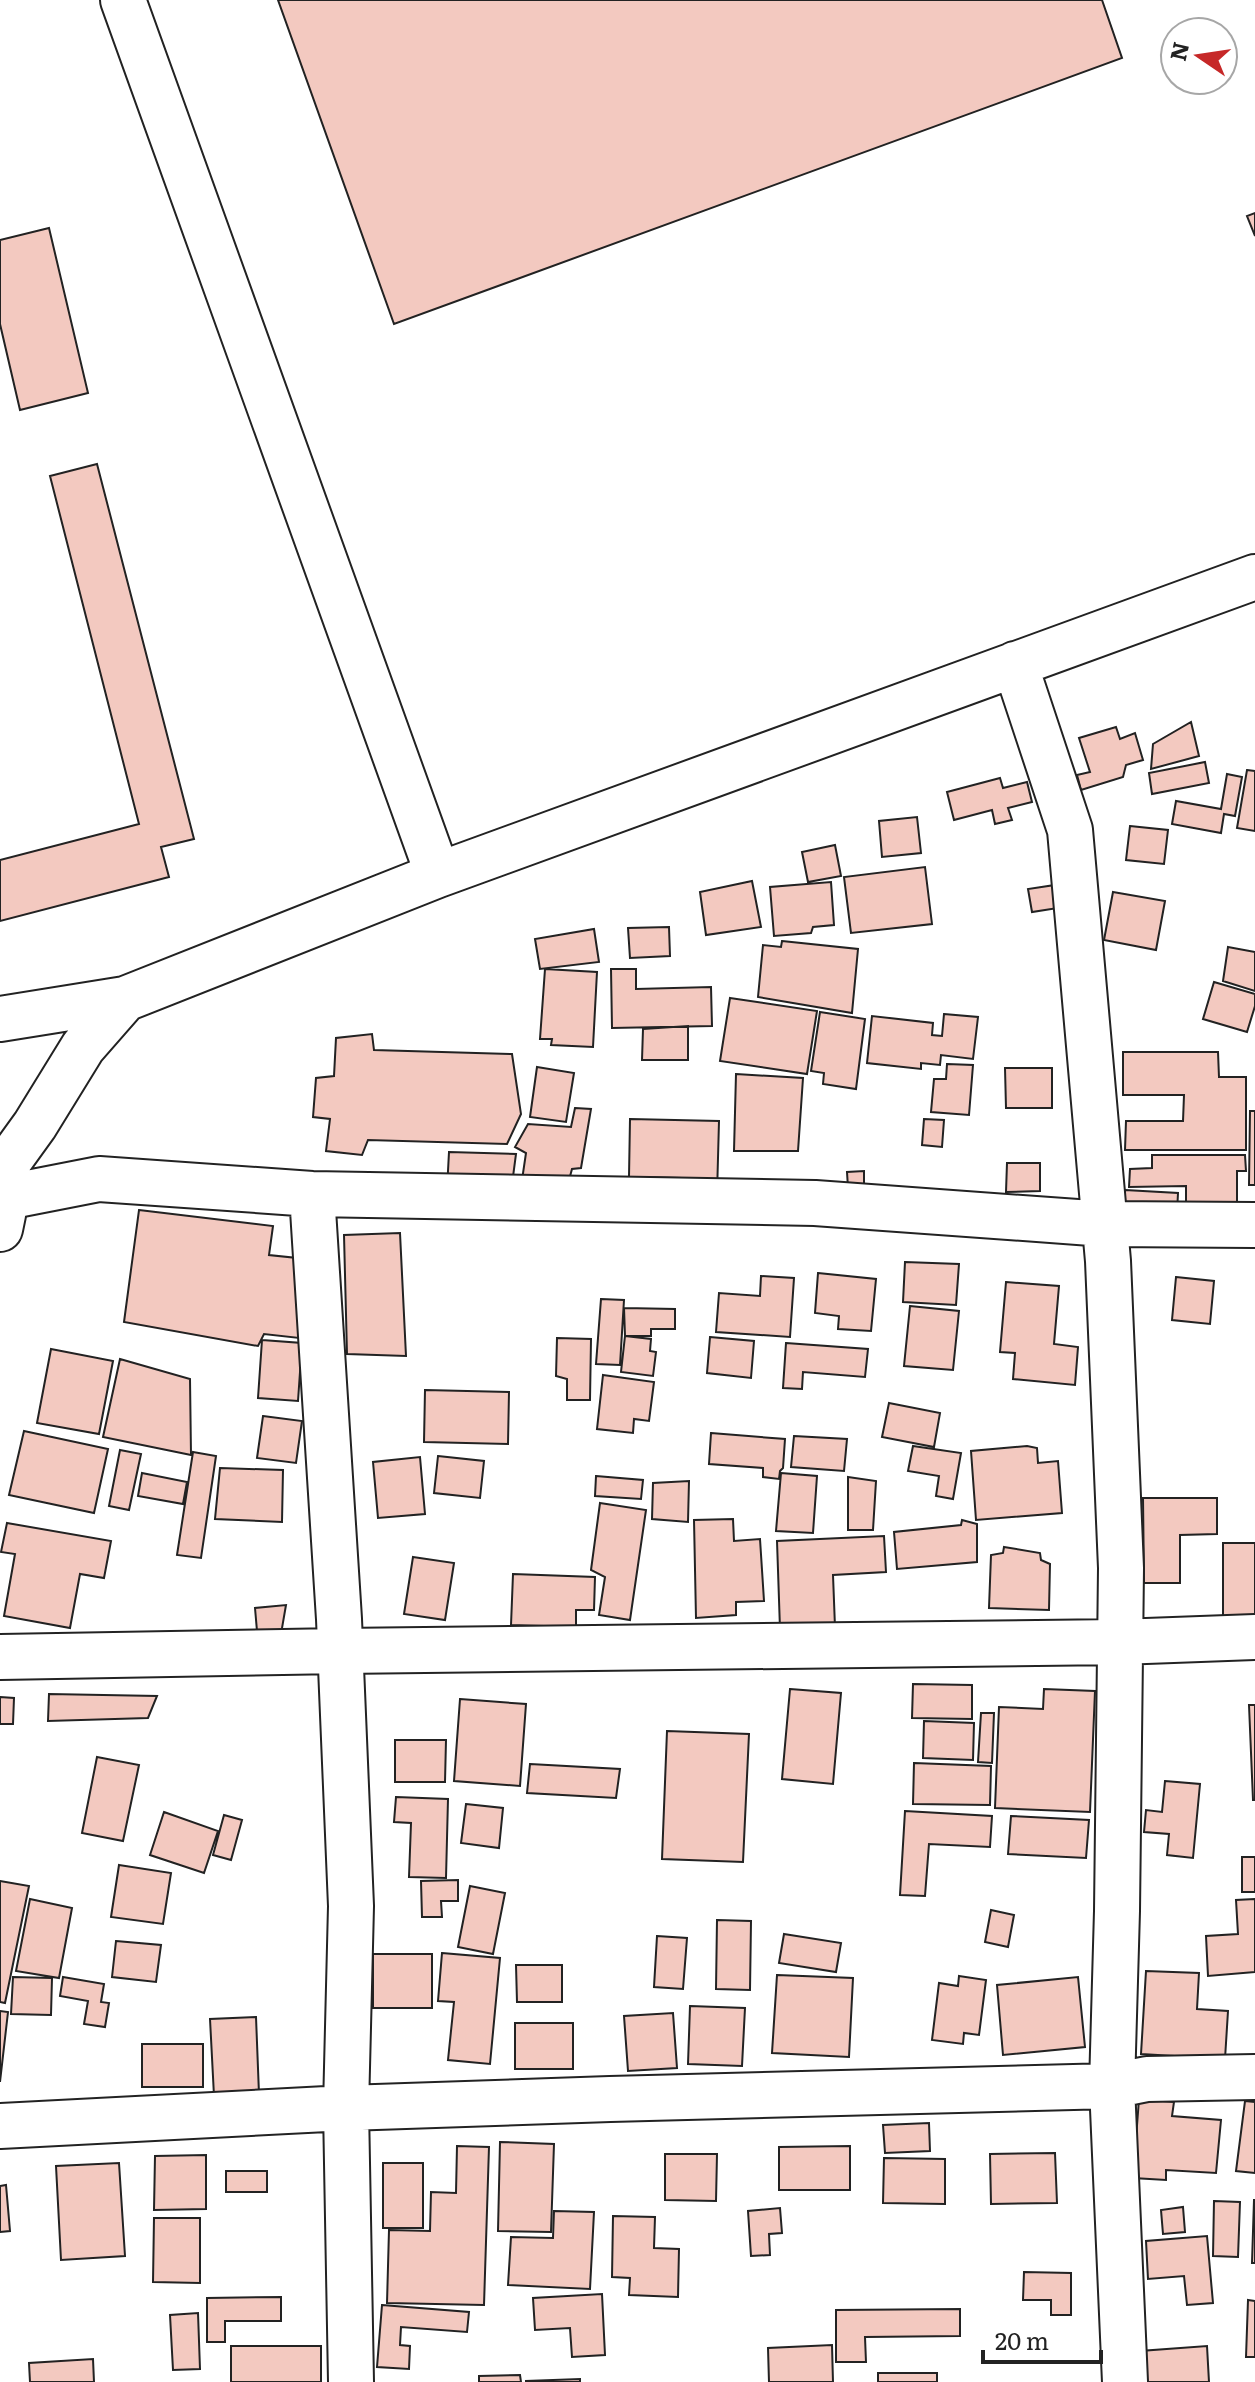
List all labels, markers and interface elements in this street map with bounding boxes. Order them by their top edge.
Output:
north arrow [1159,16,1239,96]
text: N [1160,38,1196,64]
scale bar [983,2314,1101,2364]
text: 20 m [995,2322,1049,2357]

